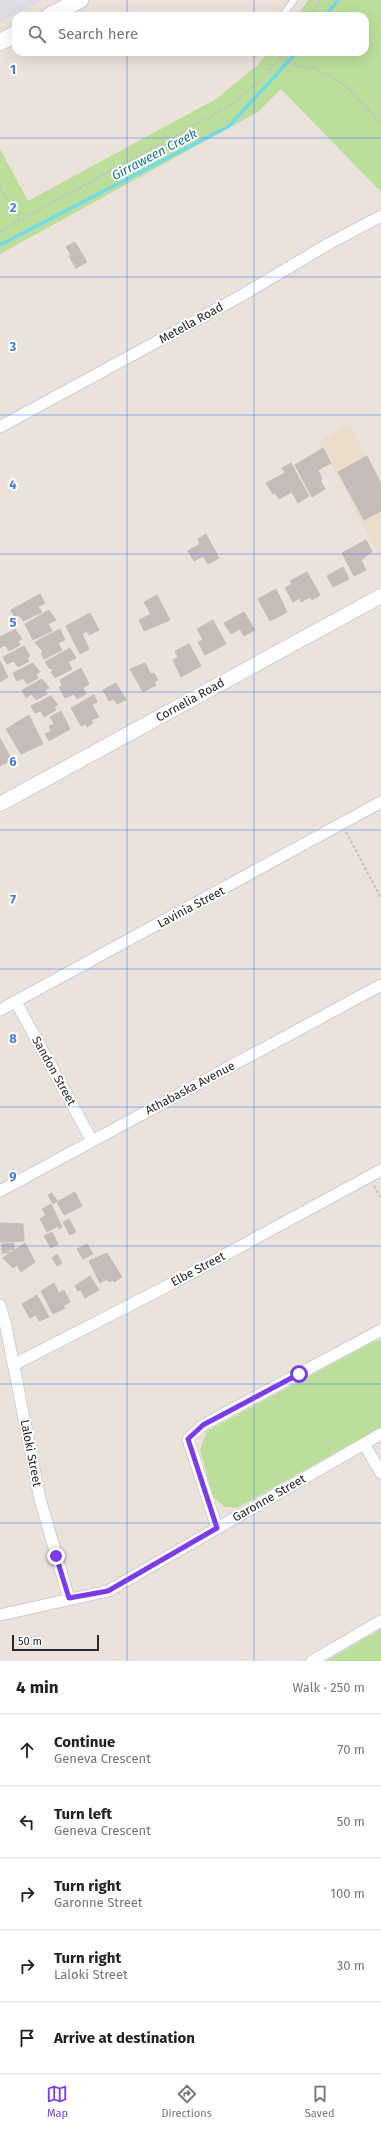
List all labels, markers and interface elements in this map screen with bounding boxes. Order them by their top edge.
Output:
search box [12,12,369,56]
icon: search [26,23,48,45]
text: Search here [58,25,138,43]
text: 1 [10,62,16,77]
water label: Girraween Creek [109,126,199,183]
text: 2 [10,200,17,215]
street label: Metella Road [157,300,225,346]
text: 3 [9,339,17,354]
text: 4 [9,477,17,492]
text: 5 [10,615,17,630]
street label: Cornelia Road [153,675,227,725]
text: 6 [9,754,17,769]
street label: Lavinia Street [155,883,228,931]
text: 7 [10,892,16,907]
text: 8 [9,1031,17,1046]
street label: Sandon Street [29,1034,79,1109]
street label: Athabaska Avenue [143,1059,237,1117]
text: 9 [9,1169,17,1184]
street label: Elbe Street [169,1249,228,1289]
route start [290,1365,308,1383]
street label: Laloki Street [18,1418,44,1488]
street label: Garonne Street [230,1471,308,1524]
route end [47,1547,65,1565]
scale bar [12,1633,99,1652]
text: 50 m [18,1635,42,1648]
text: 4 min [16,1677,59,1698]
text: Walk · 250 m [292,1680,365,1695]
text: Continue [54,1733,115,1751]
icon: ahead [16,1739,38,1761]
text: 70 m [338,1742,365,1757]
text: Geneva Crescent [54,1751,151,1766]
text: Turn left [54,1805,112,1823]
icon: left [16,1811,38,1833]
text: 50 m [337,1814,365,1829]
text: Geneva Crescent [54,1823,151,1838]
text: Turn right [54,1877,121,1895]
icon: right [16,1883,38,1905]
text: 100 m [330,1886,365,1901]
text: Garonne Street [54,1895,143,1910]
text: Turn right [54,1949,121,1967]
icon: right [16,1955,38,1977]
text: 30 m [337,1958,365,1973]
text: Laloki Street [54,1967,128,1982]
icon: arrive [16,2027,38,2049]
text: Arrive at destination [54,2029,195,2047]
tab: Map [46,2083,68,2120]
tab: Directions [161,2083,212,2120]
tab: Saved [305,2083,335,2120]

